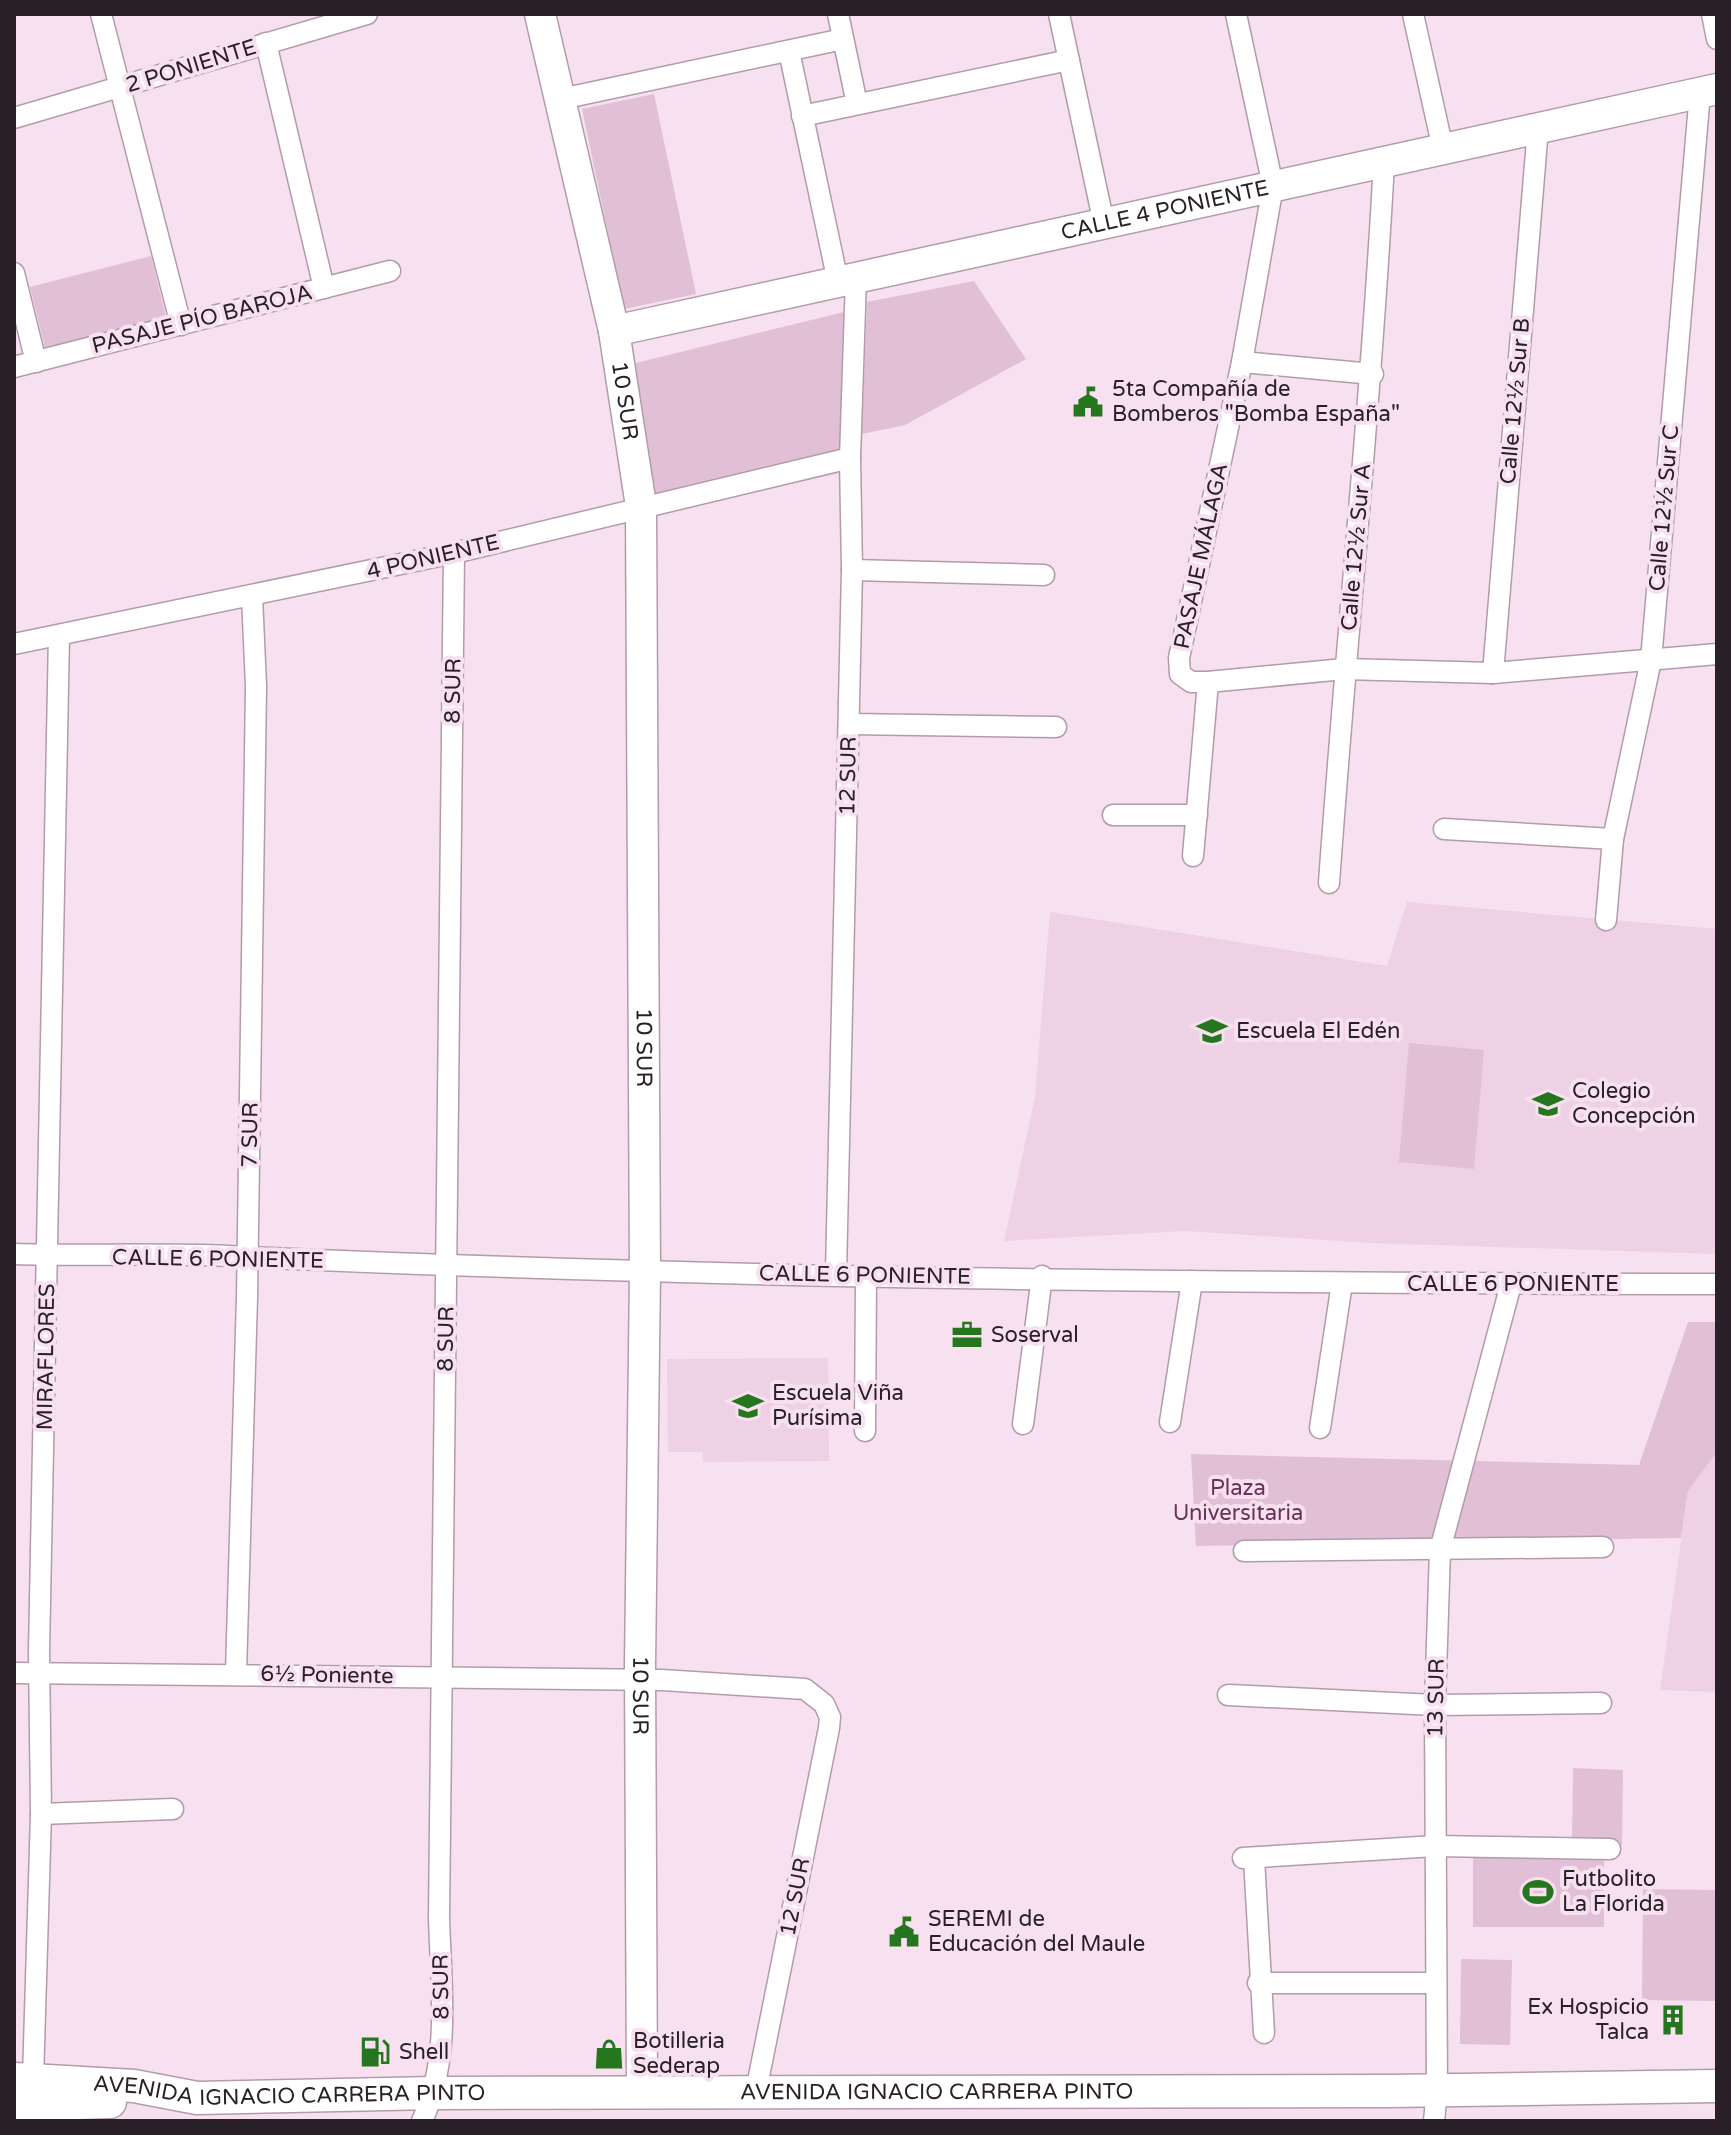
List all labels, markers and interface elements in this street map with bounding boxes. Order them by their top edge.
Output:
street label: 2 PONIENTE [123,34,259,98]
street label: CALLE 4 PONIENTE [1058,175,1271,246]
street label: PASAJE PÍO BAROJA [89,278,315,359]
street label: Calle 12½ Sur B [1495,317,1535,485]
street label: 10 SUR [606,359,644,442]
place label: 5ta Compañía de Bomberos "Bomba España" [1112,376,1400,427]
public building icon: 5ta Compañía de Bomberos "Bomba España" [1071,385,1105,419]
street label: Calle 12½ Sur C [1644,424,1684,592]
street label: PASAJE MÁLAGA [1168,461,1233,651]
street label: Calle 12½ Sur A [1336,462,1376,632]
street label: 4 PONIENTE [364,529,502,585]
street label: 8 SUR [439,658,467,724]
street label: 12 SUR [834,736,862,816]
street label: 10 SUR [631,1008,657,1087]
school or university icon: Escuela El Edén [1195,1014,1229,1048]
place label: Escuela El Edén [1236,1018,1400,1044]
place label: Colegio Concepción [1572,1078,1696,1129]
school or university icon: Colegio Concepción [1531,1087,1565,1121]
street label: 7 SUR [236,1102,264,1168]
street label: CALLE 6 PONIENTE [112,1244,324,1274]
street label: CALLE 6 PONIENTE [759,1260,971,1290]
street label: CALLE 6 PONIENTE [1407,1271,1619,1297]
street label: MIRAFLORES [32,1283,60,1431]
street label: 8 SUR [432,1306,460,1372]
office icon: Soserval [950,1318,984,1352]
place label: Soserval [991,1322,1079,1348]
place label: Escuela Viña Purísima [772,1380,904,1431]
school or university icon: Escuela Viña Purísima [731,1389,765,1423]
park label: Plaza Universitaria [1173,1475,1303,1526]
street label: 10 SUR [627,1656,653,1735]
street label: 13 SUR [1422,1658,1450,1738]
street label: 6½ Poniente [260,1661,394,1689]
street label: 12 SUR [775,1856,815,1938]
place label: Futbolito La Florida [1562,1866,1665,1917]
sports icon: Futbolito La Florida [1521,1875,1555,1909]
place label: SEREMI de Educación del Maule [928,1906,1145,1957]
public building icon: SEREMI de Educación del Maule [887,1915,921,1949]
street label: 8 SUR [427,1954,455,2020]
place label: Ex Hospicio Talca [1527,1994,1649,2045]
building icon: Ex Hospicio Talca [1656,2003,1690,2037]
place label: Botilleria Sederap [633,2028,725,2079]
fuel station icon: Shell [358,2035,392,2069]
shop icon: Botilleria Sederap [592,2037,626,2071]
place label: Shell [399,2039,449,2065]
street label: AVENIDA IGNACIO CARRERA PINTO [92,2071,485,2111]
street label: AVENIDA IGNACIO CARRERA PINTO [740,2079,1133,2105]

